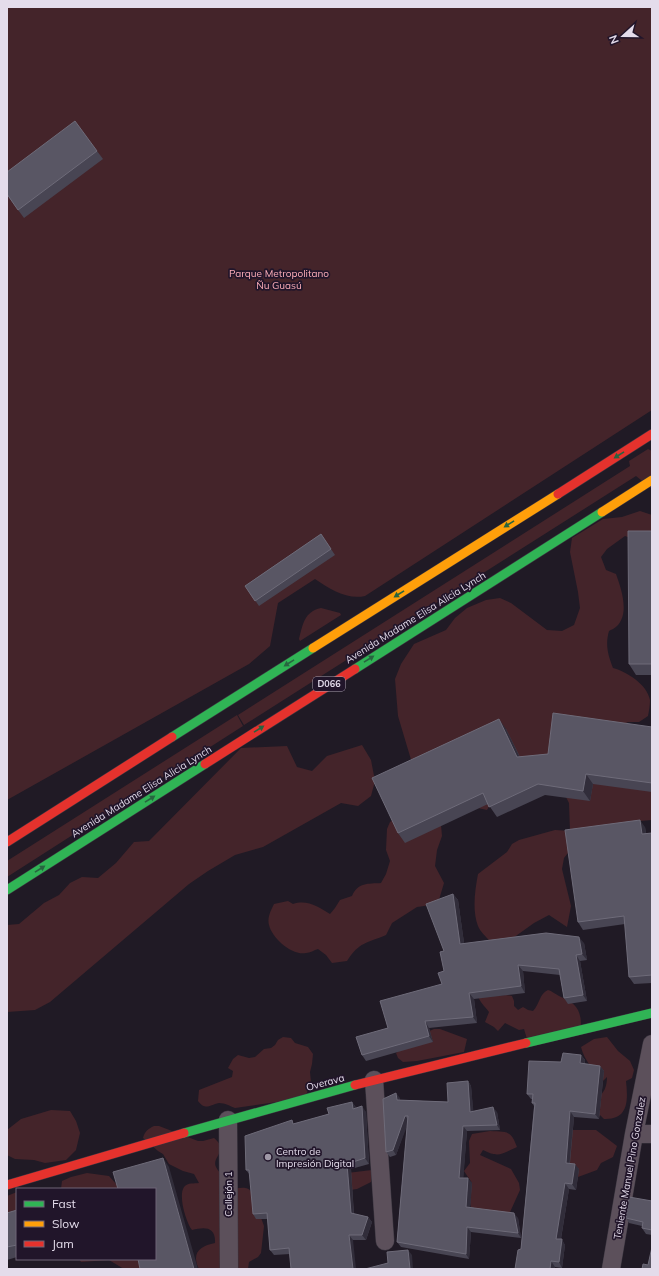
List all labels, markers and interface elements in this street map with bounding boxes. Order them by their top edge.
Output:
north arrow [603,16,643,56]
text: N [606,33,622,46]
park label: Parque Metropolitano Ñu Guasú [229,267,329,292]
one-way arrow [613,451,625,458]
one-way arrow [503,521,515,528]
street label: Avenida Madame Elisa Alicia Lynch [343,569,488,666]
one-way arrow [394,590,404,598]
one-way arrow [363,656,375,663]
one-way arrow [284,659,295,667]
road number: D066 [313,677,345,691]
one-way arrow [254,725,264,733]
street label: Avenida Madame Elisa Alicia Lynch [69,743,214,840]
one-way arrow [145,795,155,803]
one-way arrow [34,865,46,872]
street label: Overava [305,1071,346,1094]
street label: Teniente Manuel Pino Gonzalez [611,1096,648,1240]
place label: Centro de Impresión Digital [276,1145,354,1170]
marker: Centro de Impresión Digital [263,1152,273,1162]
street label: Callejón 1 [222,1171,235,1217]
legend [16,1188,156,1260]
text: Fast [52,1196,76,1211]
text: Slow [52,1216,80,1231]
text: Jam [52,1236,74,1251]

